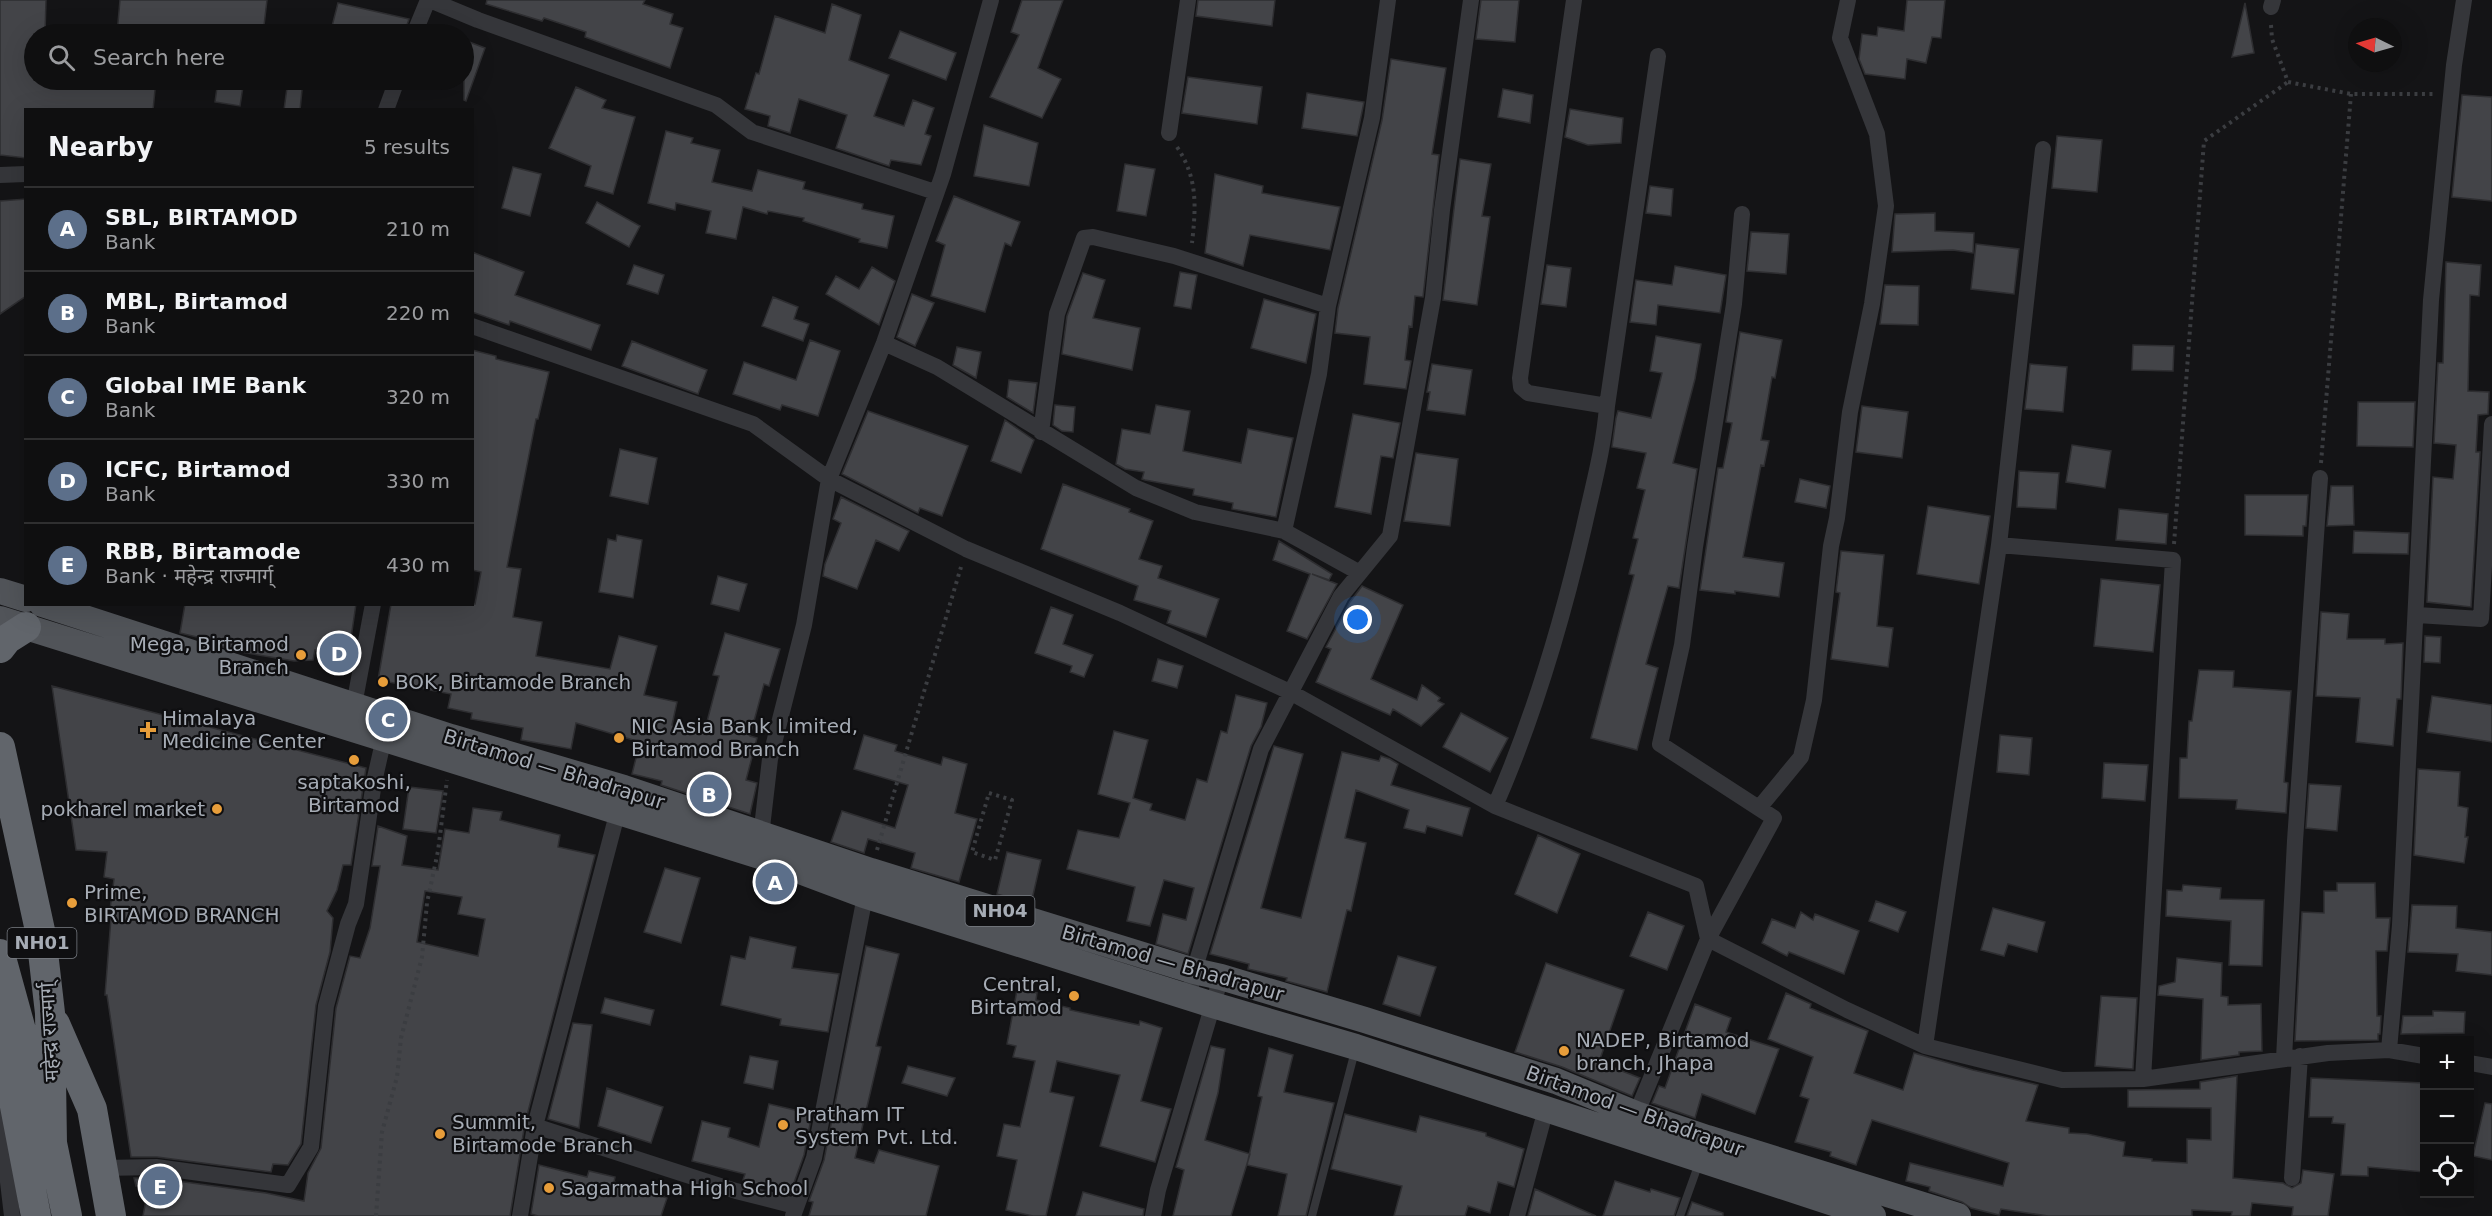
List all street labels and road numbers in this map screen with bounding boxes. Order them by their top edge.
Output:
street label: Birtamod — Bhadrapur [440,724,668,814]
road number: NH04 [966,896,1034,926]
street label: Birtamod — Bhadrapur [1059,920,1288,1006]
road number: NH01 [8,928,76,958]
street label: महेन्द्र राज्मार्ग् [34,979,65,1082]
street label: Birtamod — Bhadrapur [1523,1060,1748,1162]

